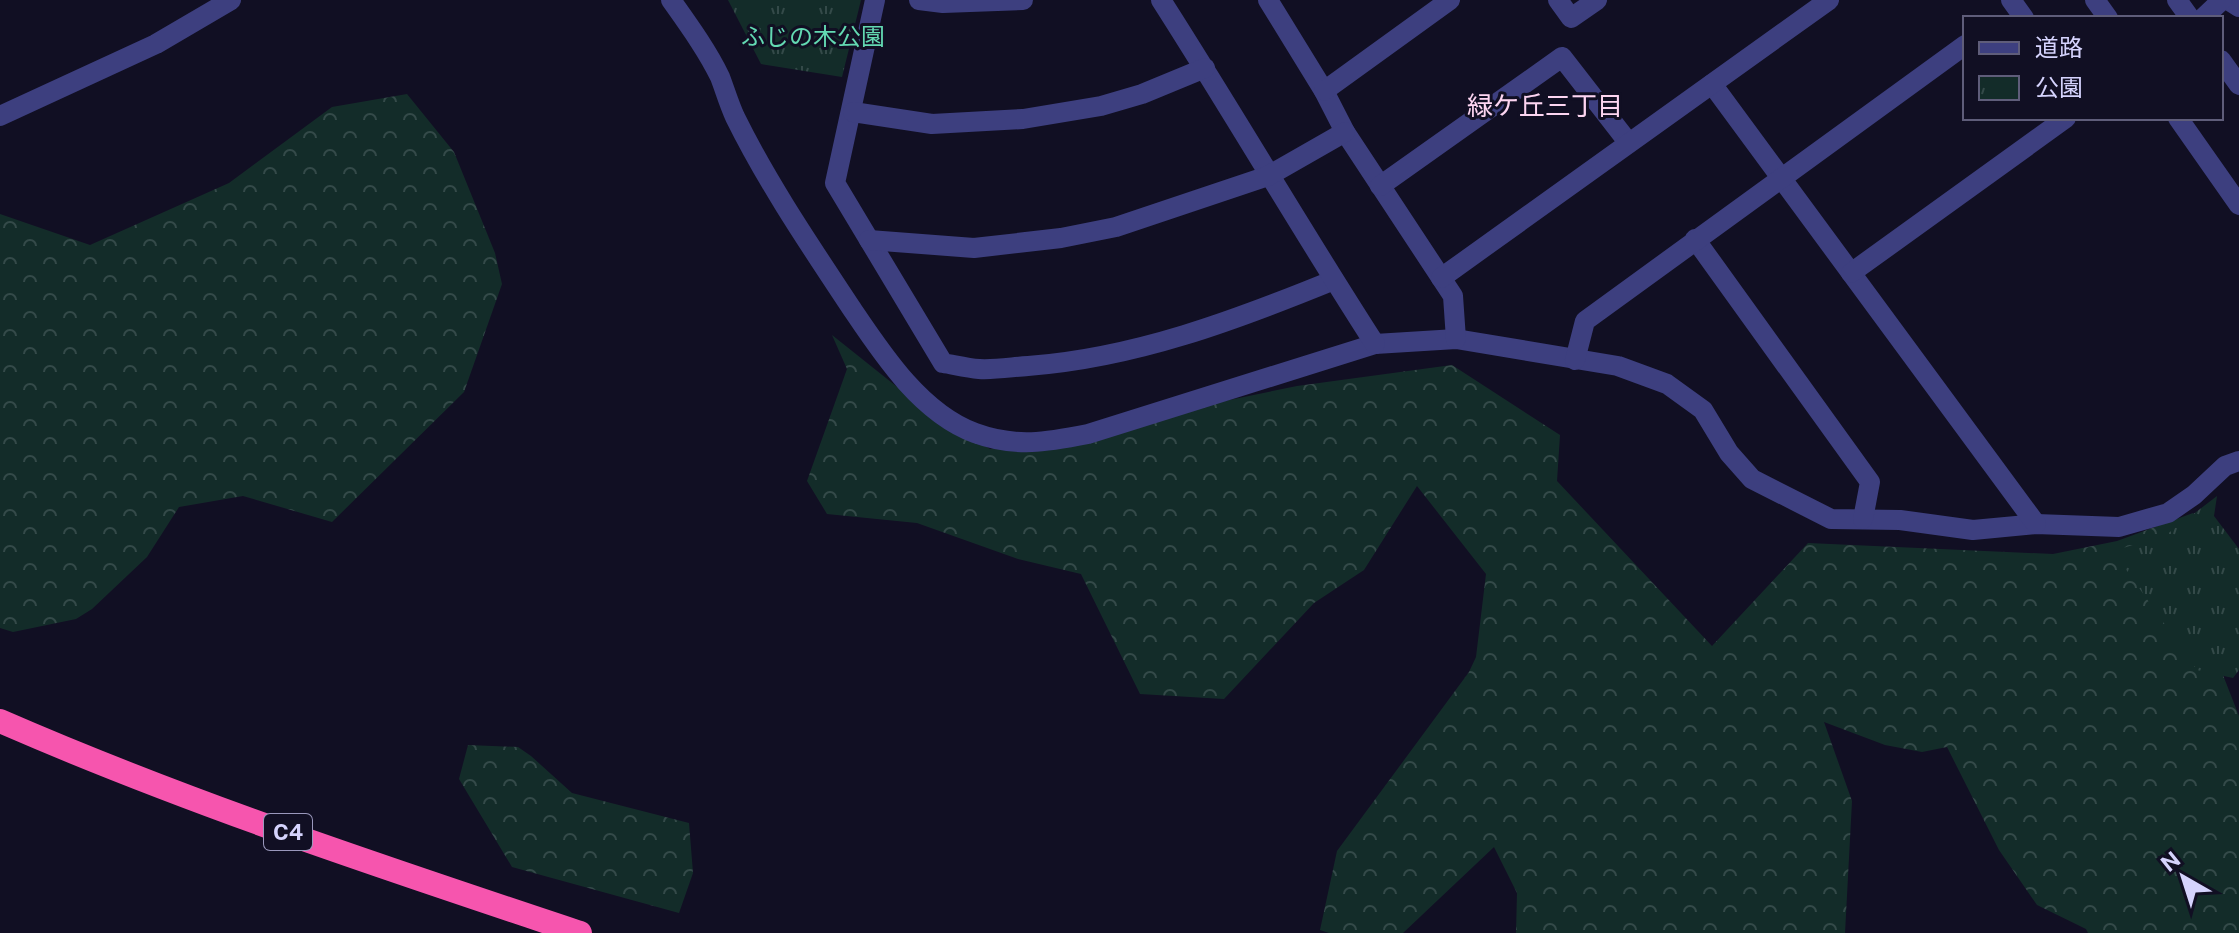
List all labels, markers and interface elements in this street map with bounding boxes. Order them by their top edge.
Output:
legend [1963,16,2223,120]
park label: ふじの木公園 [741,22,885,50]
text: 道路 [2035,33,2083,61]
text: 公園 [2035,73,2083,101]
district label: 緑ケ丘三丁目 [1467,90,1623,121]
road number: C4 [264,814,312,850]
north arrow [2143,837,2223,917]
text: N [2156,846,2185,877]

